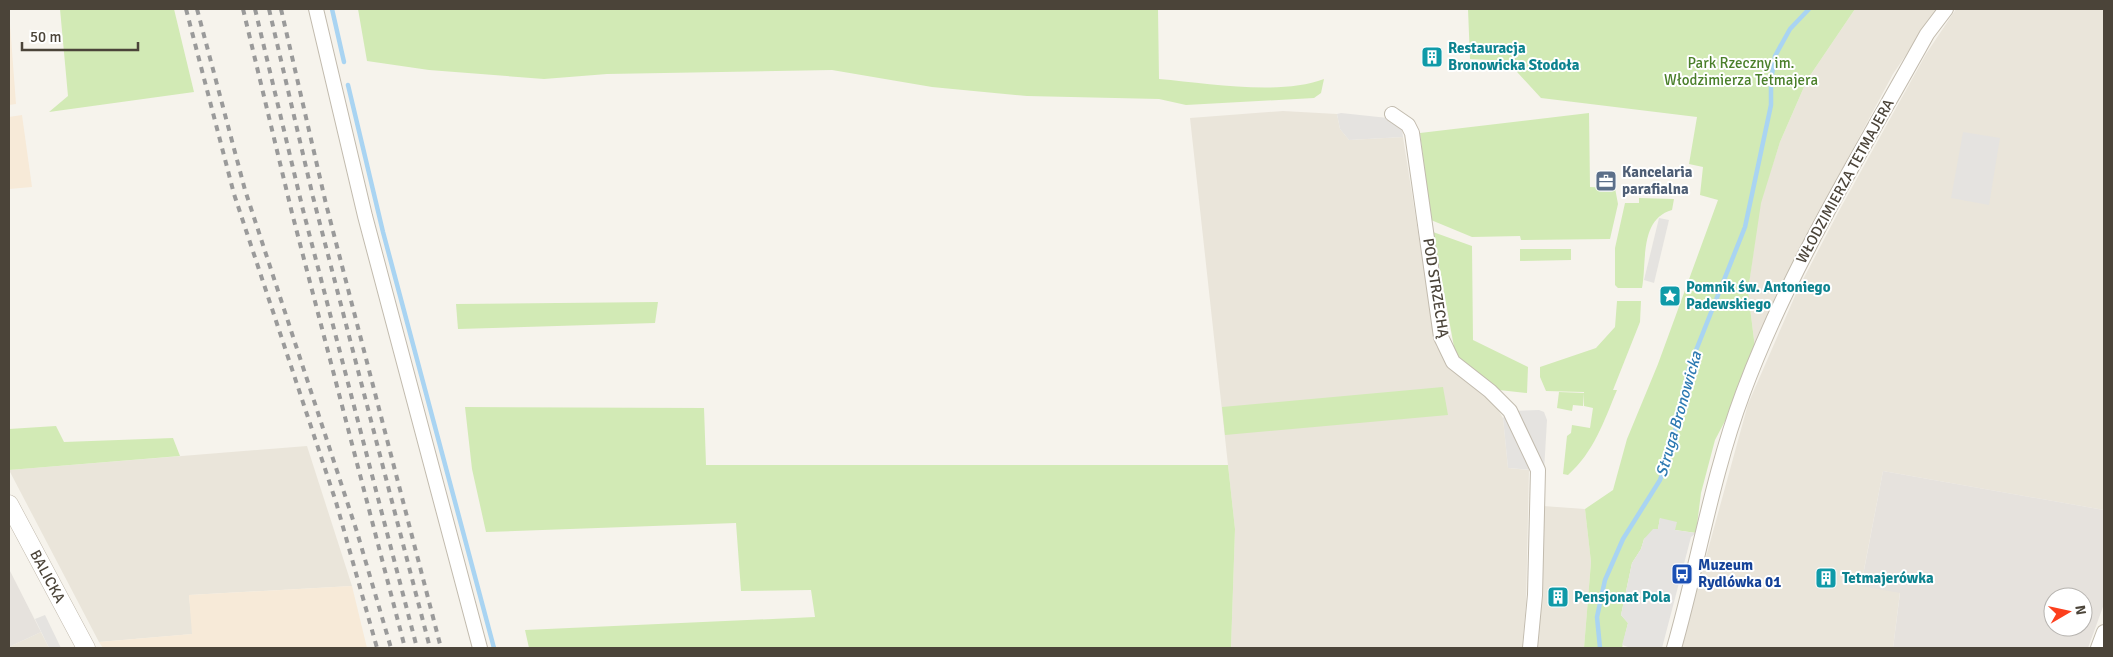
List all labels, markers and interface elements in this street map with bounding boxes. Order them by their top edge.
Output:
scale bar [22,20,139,52]
text: 50 m [30,28,61,46]
place label: Restauracja Bronowicka Stodoła [1448,39,1580,74]
building icon: Restauracja Bronowicka Stodoła [1420,45,1444,69]
park label: Park Rzeczny im. Włodzimierza Tetmajera [1664,54,1818,89]
street label: WŁODZIMIERZA TETMAJERA [1792,96,1898,266]
place label: Kancelaria parafialna [1622,163,1693,198]
office icon: Kancelaria parafialna [1594,169,1618,193]
street label: POD STRZECHĄ [1419,237,1453,340]
place label: Pomnik św. Antoniego Padewskiego [1686,278,1831,313]
place icon: Pomnik św. Antoniego Padewskiego [1658,284,1682,308]
water label: Struga Bronowicka [1652,349,1707,479]
street label: BALICKA [26,547,69,606]
place label: Muzeum Rydlówka 01 [1698,556,1781,591]
bus stop icon: Muzeum Rydlówka 01 [1670,562,1694,586]
building icon: Tetmajerówka [1814,566,1838,590]
place label: Tetmajerówka [1842,569,1934,587]
building icon: Pensjonat Pola [1546,585,1570,609]
north arrow [2043,587,2093,637]
place label: Pensjonat Pola [1574,588,1671,606]
text: N [2071,604,2090,616]

